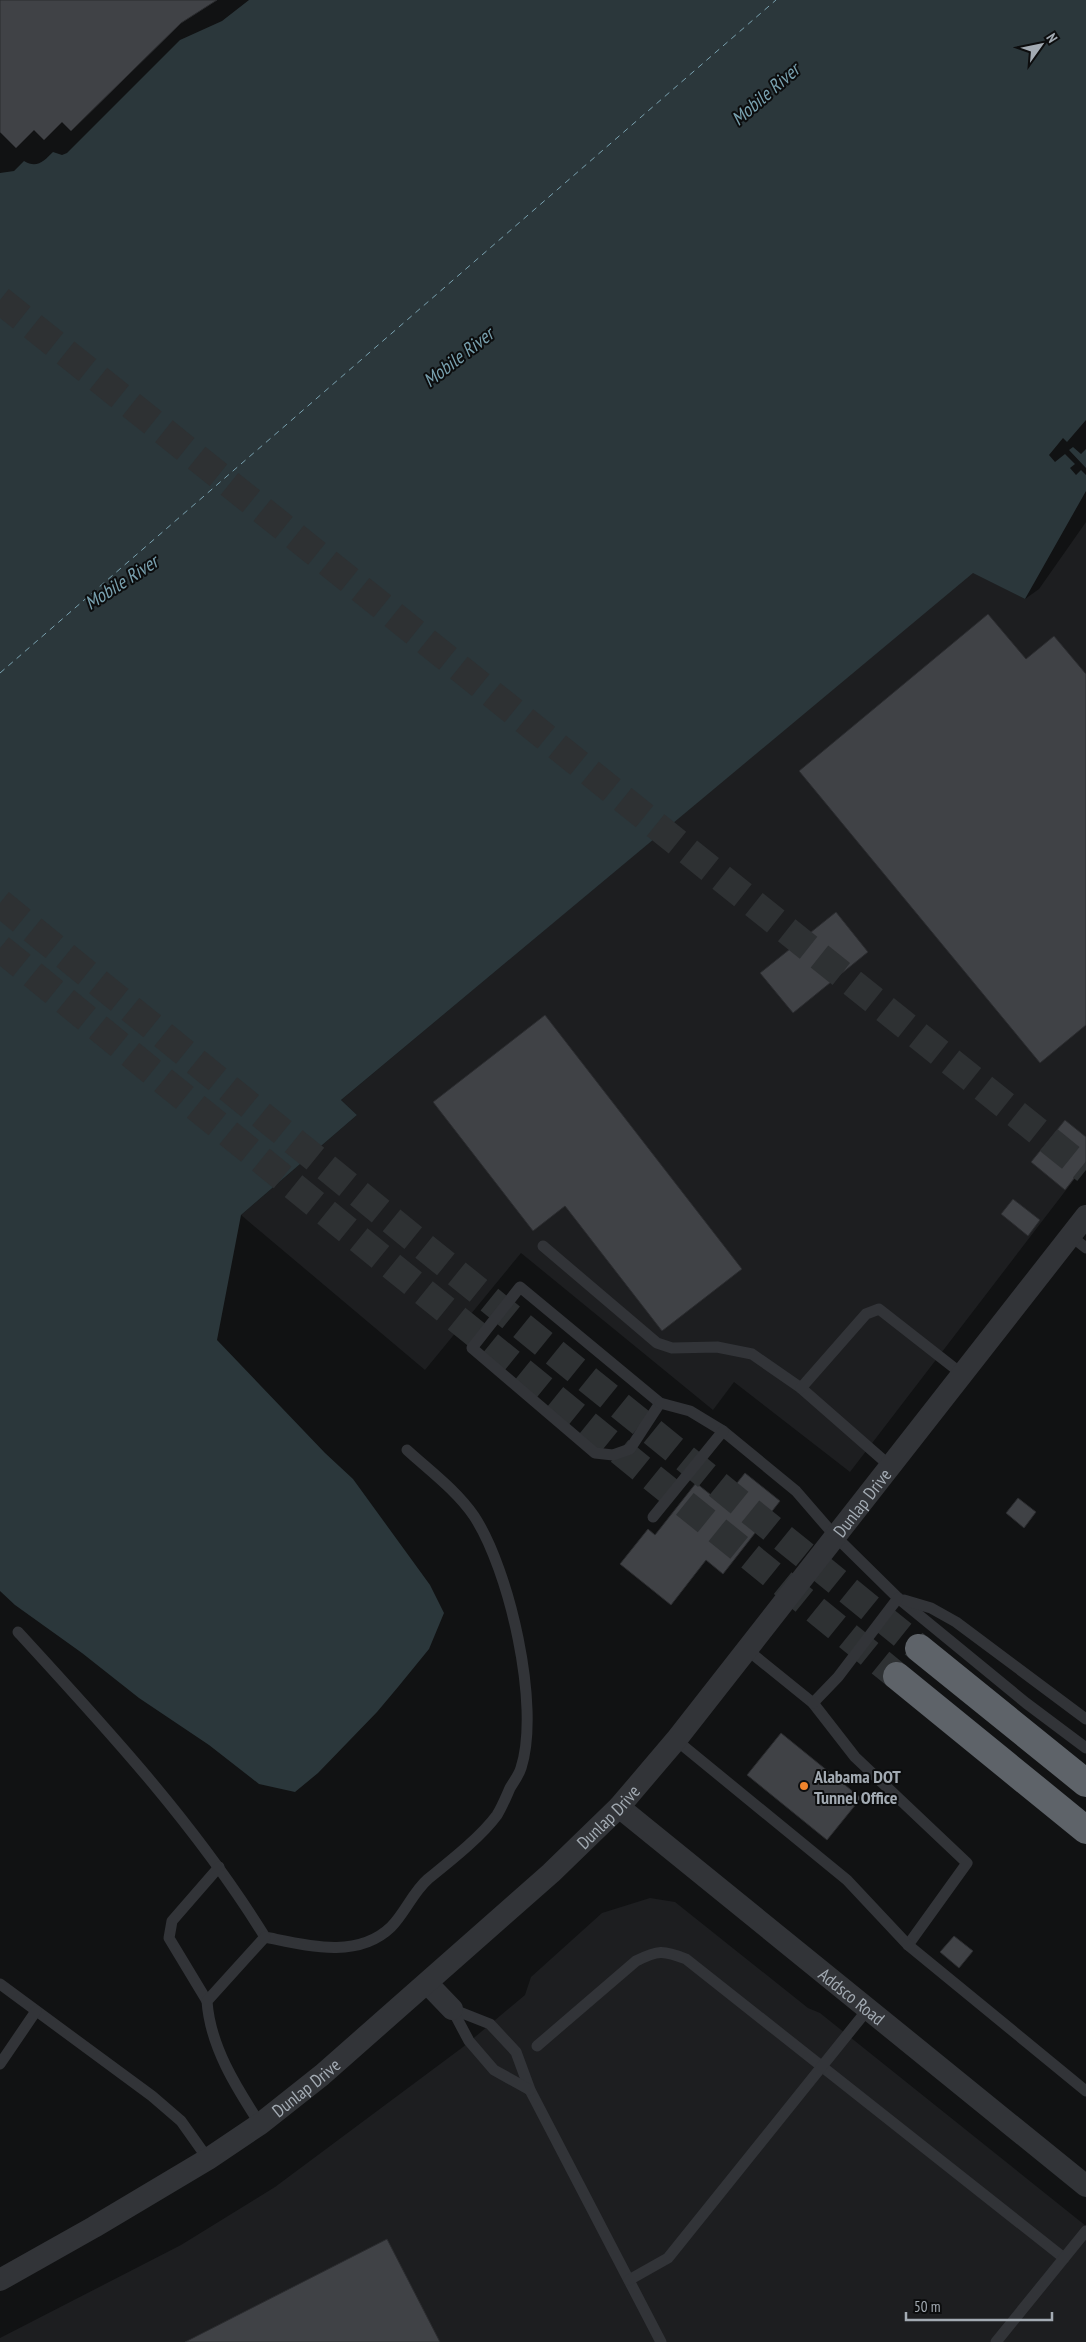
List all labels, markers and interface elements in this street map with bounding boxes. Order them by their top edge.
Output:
north arrow [1016,20,1066,70]
text: N [1042,30,1062,46]
water label: Mobile River [726,56,806,130]
water label: Mobile River [418,320,500,392]
water label: Mobile River [80,548,165,615]
street label: Dunlap Drive [828,1464,896,1541]
place label: Alabama DOT Tunnel Office [813,1765,901,1809]
street label: Dunlap Drive [572,1780,645,1854]
marker: Alabama DOT Tunnel Office [798,1780,810,1792]
street label: Addsco Road [814,1962,890,2030]
street label: Dunlap Drive [267,2053,345,2122]
scale bar [906,2290,1052,2322]
text: 50 m [914,2297,940,2316]

